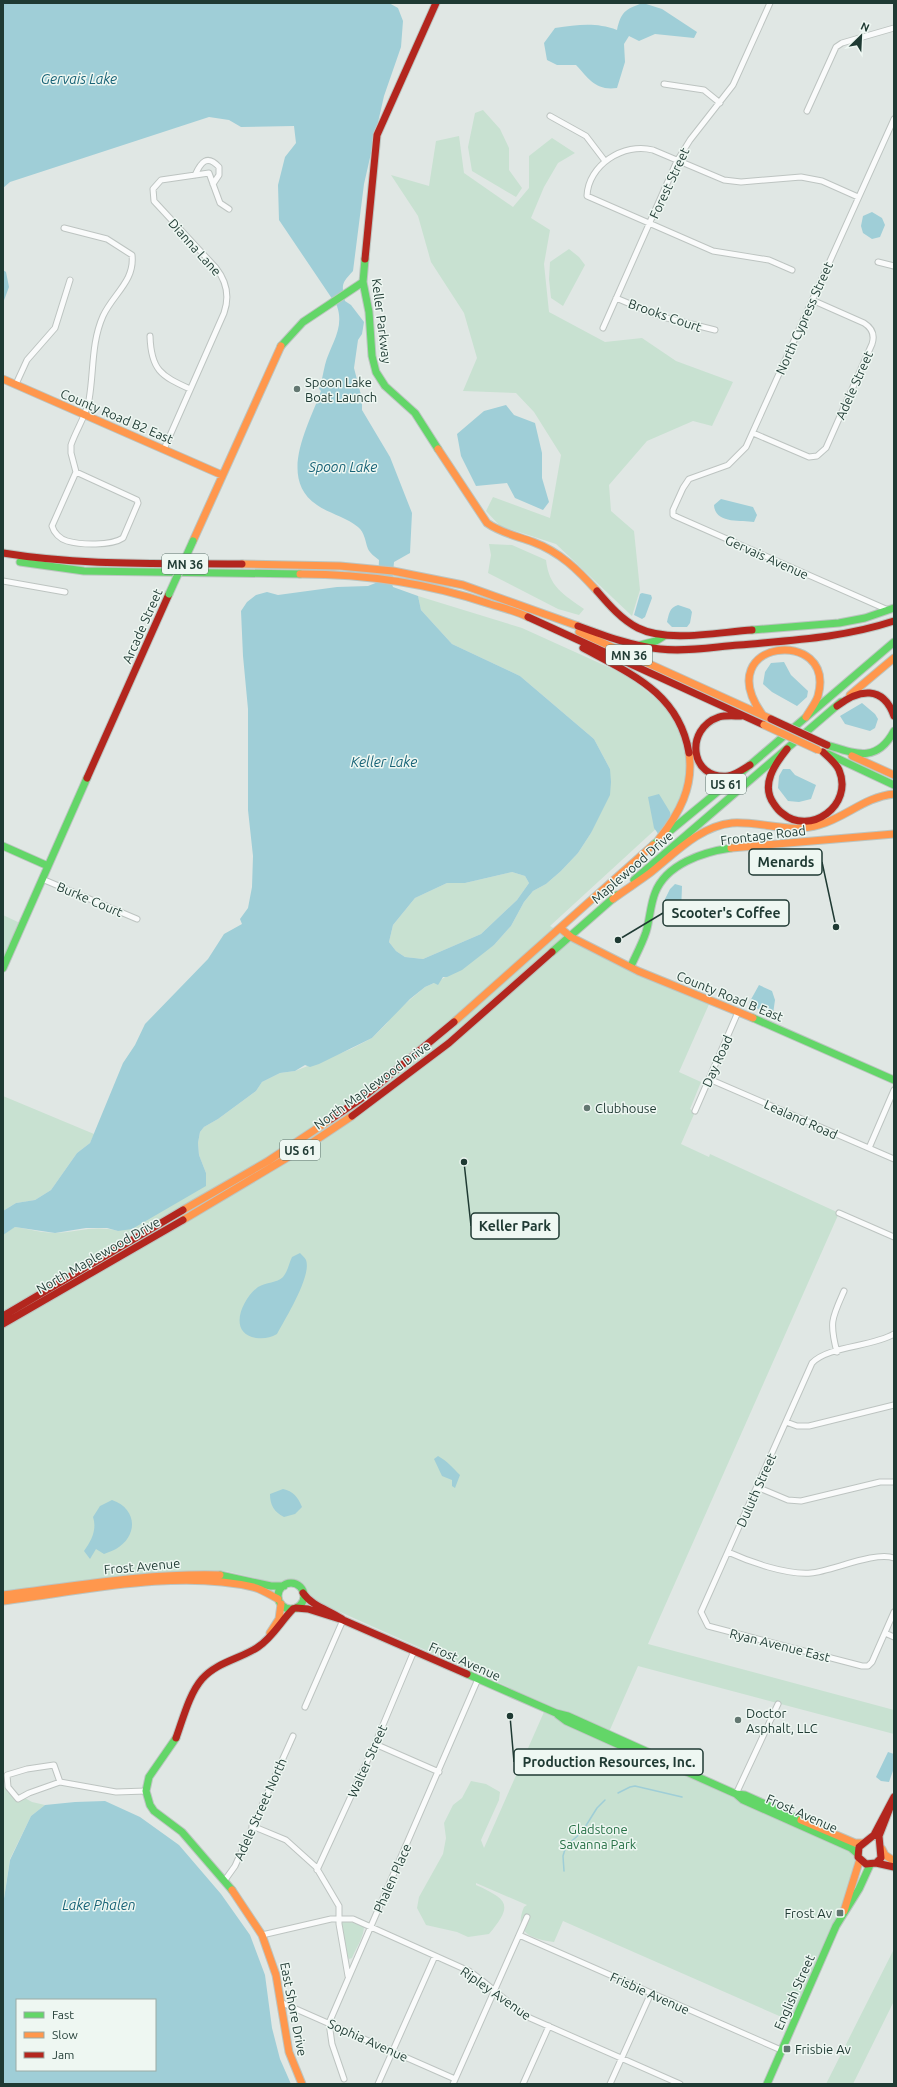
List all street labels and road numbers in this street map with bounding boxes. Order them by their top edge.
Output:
street label: Forest Street [646,145,692,221]
street label: Dianna Lane [166,216,224,278]
street label: North Cypress Street [773,260,835,376]
street label: Keller Parkway [370,278,394,364]
street label: Brooks Court [627,296,703,334]
street label: Adele Street [833,349,875,421]
street label: County Road B2 East [59,386,175,446]
street label: Gervais Avenue [723,532,811,582]
road number: MN 36 [162,554,208,574]
street label: Arcade Street [119,587,165,665]
road number: MN 36 [606,645,652,665]
road number: US 61 [706,774,746,794]
street label: Frontage Road [720,823,806,847]
street label: Maplewood Drive [589,828,675,906]
street label: Burke Court [55,879,125,919]
street label: County Road B East [675,968,785,1024]
street label: Day Road [699,1033,735,1089]
street label: North Maplewood Drive [311,1038,433,1132]
street label: Lealand Road [762,1097,840,1141]
road number: US 61 [280,1140,320,1160]
street label: North Maplewood Drive [34,1214,162,1296]
street label: Duluth Street [733,1451,779,1529]
street label: Frost Avenue [103,1556,181,1576]
street label: Ryan Avenue East [728,1626,832,1664]
street label: Frost Avenue [427,1639,503,1683]
street label: Walter Street [345,1722,389,1800]
street label: Adele Street North [231,1756,289,1862]
street label: Frost Avenue [764,1791,840,1835]
street label: Phalen Place [371,1841,413,1915]
street label: English Street [771,1952,817,2032]
street label: East Shore Drive [278,1961,310,2057]
street label: Ripley Avenue [458,1964,534,2022]
street label: Frisbie Avenue [608,1969,692,2017]
street label: Sophia Avenue [326,2016,410,2064]

